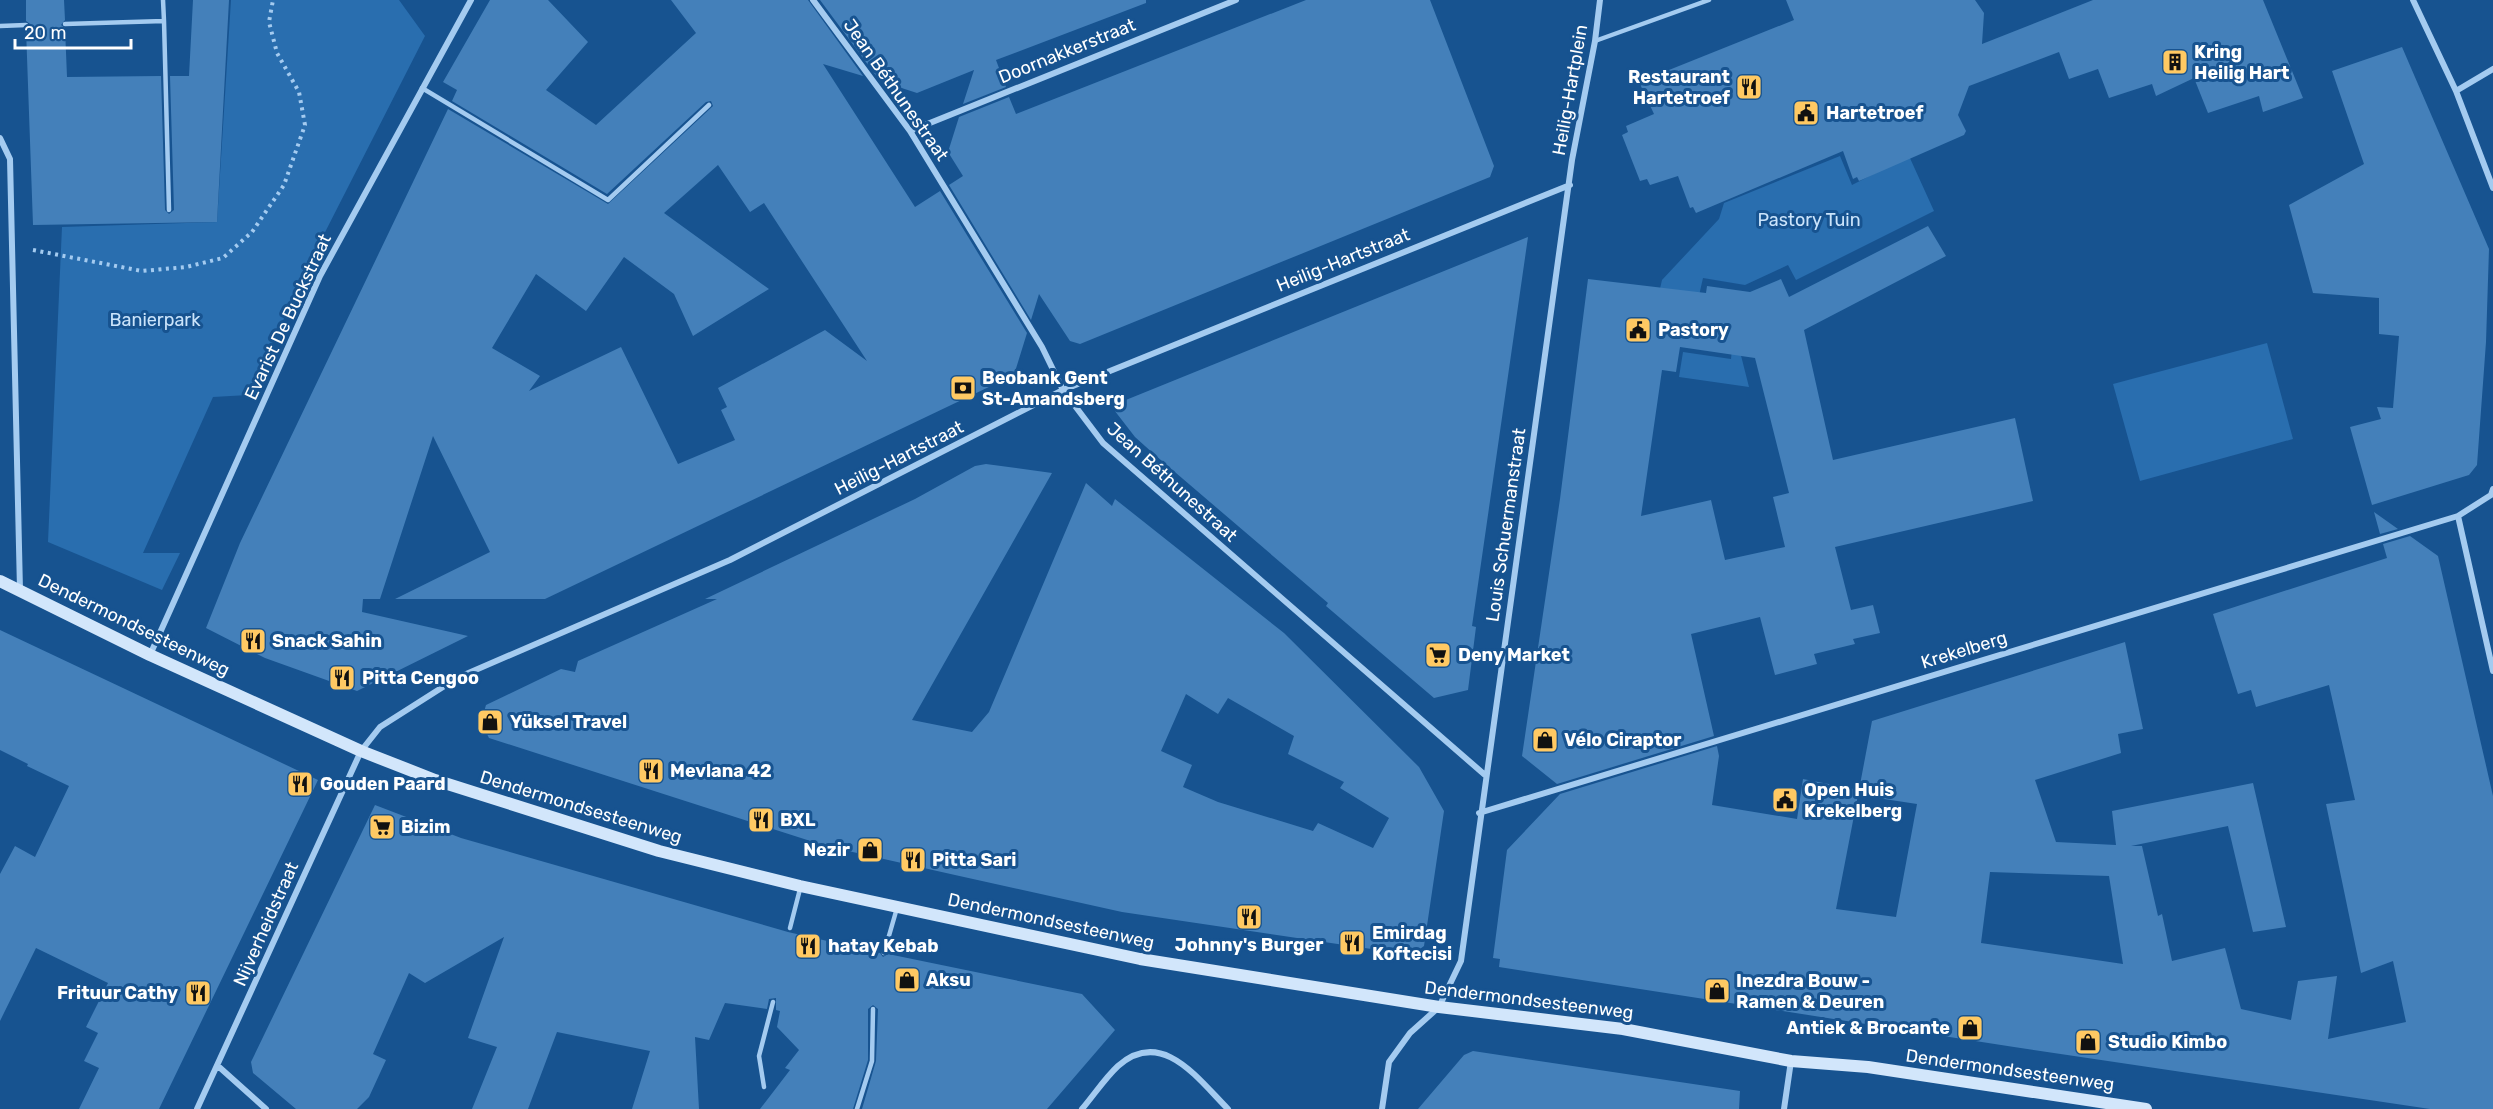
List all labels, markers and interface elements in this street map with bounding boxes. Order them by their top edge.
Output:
scale bar [15,12,130,50]
street label: Doornakkerstraat [995,14,1139,88]
street label: Jean Béthunestraat [839,15,953,165]
text: 20 m [24,22,66,44]
street label: Heilig-Hartplein [1548,23,1592,157]
place label: Kring Heilig Hart [2194,41,2289,84]
building icon: Kring Heilig Hart [2160,47,2190,77]
place label: Restaurant Hartetroef [1628,66,1730,109]
restaurant icon: Restaurant Hartetroef [1734,72,1764,102]
public building icon: Hartetroef [1791,98,1821,128]
place label: Hartetroef [1826,102,1923,124]
park label: Pastory Tuin [1757,209,1861,231]
street label: Heilig-Hartstraat [1273,223,1413,297]
street label: Evarist De Buckstraat [240,231,336,403]
park label: Banierpark [110,309,201,331]
public building icon: Pastory [1623,315,1653,345]
place label: Pastory [1658,319,1729,341]
place label: Beobank Gent St-Amandsberg [982,367,1125,410]
bank icon: Beobank Gent St-Amandsberg [948,373,978,403]
street label: Heilig-Hartstraat [831,416,967,500]
street label: Jean Béthunestraat [1102,418,1242,546]
street label: Louis Schuermanstraat [1482,427,1530,623]
street label: Dendermondsesteenweg [35,569,233,681]
restaurant icon: Snack Sahin [238,626,268,656]
street label: Krekelberg [1918,626,2010,674]
place label: Snack Sahin [272,630,382,652]
supermarket icon: Deny Market [1423,640,1453,670]
place label: Deny Market [1458,644,1570,666]
restaurant icon: Pitta Cengoo [327,663,357,693]
place label: Pitta Cengoo [362,667,479,689]
shop icon: Yüksel Travel [475,707,505,737]
place label: Yüksel Travel [510,711,627,733]
shop icon: Vélo Ciraptor [1530,725,1560,755]
place label: Vélo Ciraptor [1564,729,1681,751]
restaurant icon: Mevlana 42 [636,756,666,786]
place label: Mevlana 42 [670,760,772,782]
street label: Dendermondsesteenweg [477,766,685,848]
restaurant icon: Gouden Paard [285,769,315,799]
place label: Gouden Paard [320,773,446,795]
place label: Open Huis Krekelberg [1804,779,1902,822]
public building icon: Open Huis Krekelberg [1770,785,1800,815]
restaurant icon: BXL [746,805,776,835]
place label: BXL [780,809,816,831]
supermarket icon: Bizim [367,812,397,842]
place label: Bizim [401,816,450,838]
shop icon: Nezir [855,835,885,865]
place label: Nezir [803,839,850,861]
restaurant icon: Pitta Sari [898,845,928,875]
place label: Pitta Sari [932,849,1016,871]
street label: Nijverheidstraat [229,858,303,990]
street label: Dendermondsesteenweg [946,888,1156,954]
restaurant icon: Johnny's Burger [1234,902,1264,932]
place label: Emirdag Koftecisi [1372,922,1452,965]
restaurant icon: Emirdag Koftecisi [1337,928,1367,958]
restaurant icon: hatay Kebab [793,931,823,961]
place label: Johnny's Burger [1175,934,1323,956]
place label: hatay Kebab [828,935,939,957]
shop icon: Aksu [892,965,922,995]
place label: Aksu [926,969,971,991]
place label: Inezdra Bouw - Ramen & Deuren [1736,970,1884,1013]
street label: Dendermondsesteenweg [1423,976,1635,1024]
shop icon: Inezdra Bouw - Ramen & Deuren [1702,976,1732,1006]
restaurant icon: Frituur Cathy [183,978,213,1008]
place label: Frituur Cathy [57,982,178,1004]
shop icon: Antiek & Brocante [1955,1013,1985,1043]
place label: Antiek & Brocante [1786,1017,1950,1039]
shop icon: Studio Kimbo [2073,1027,2103,1057]
place label: Studio Kimbo [2108,1031,2227,1053]
street label: Dendermondsesteenweg [1904,1044,2116,1096]

